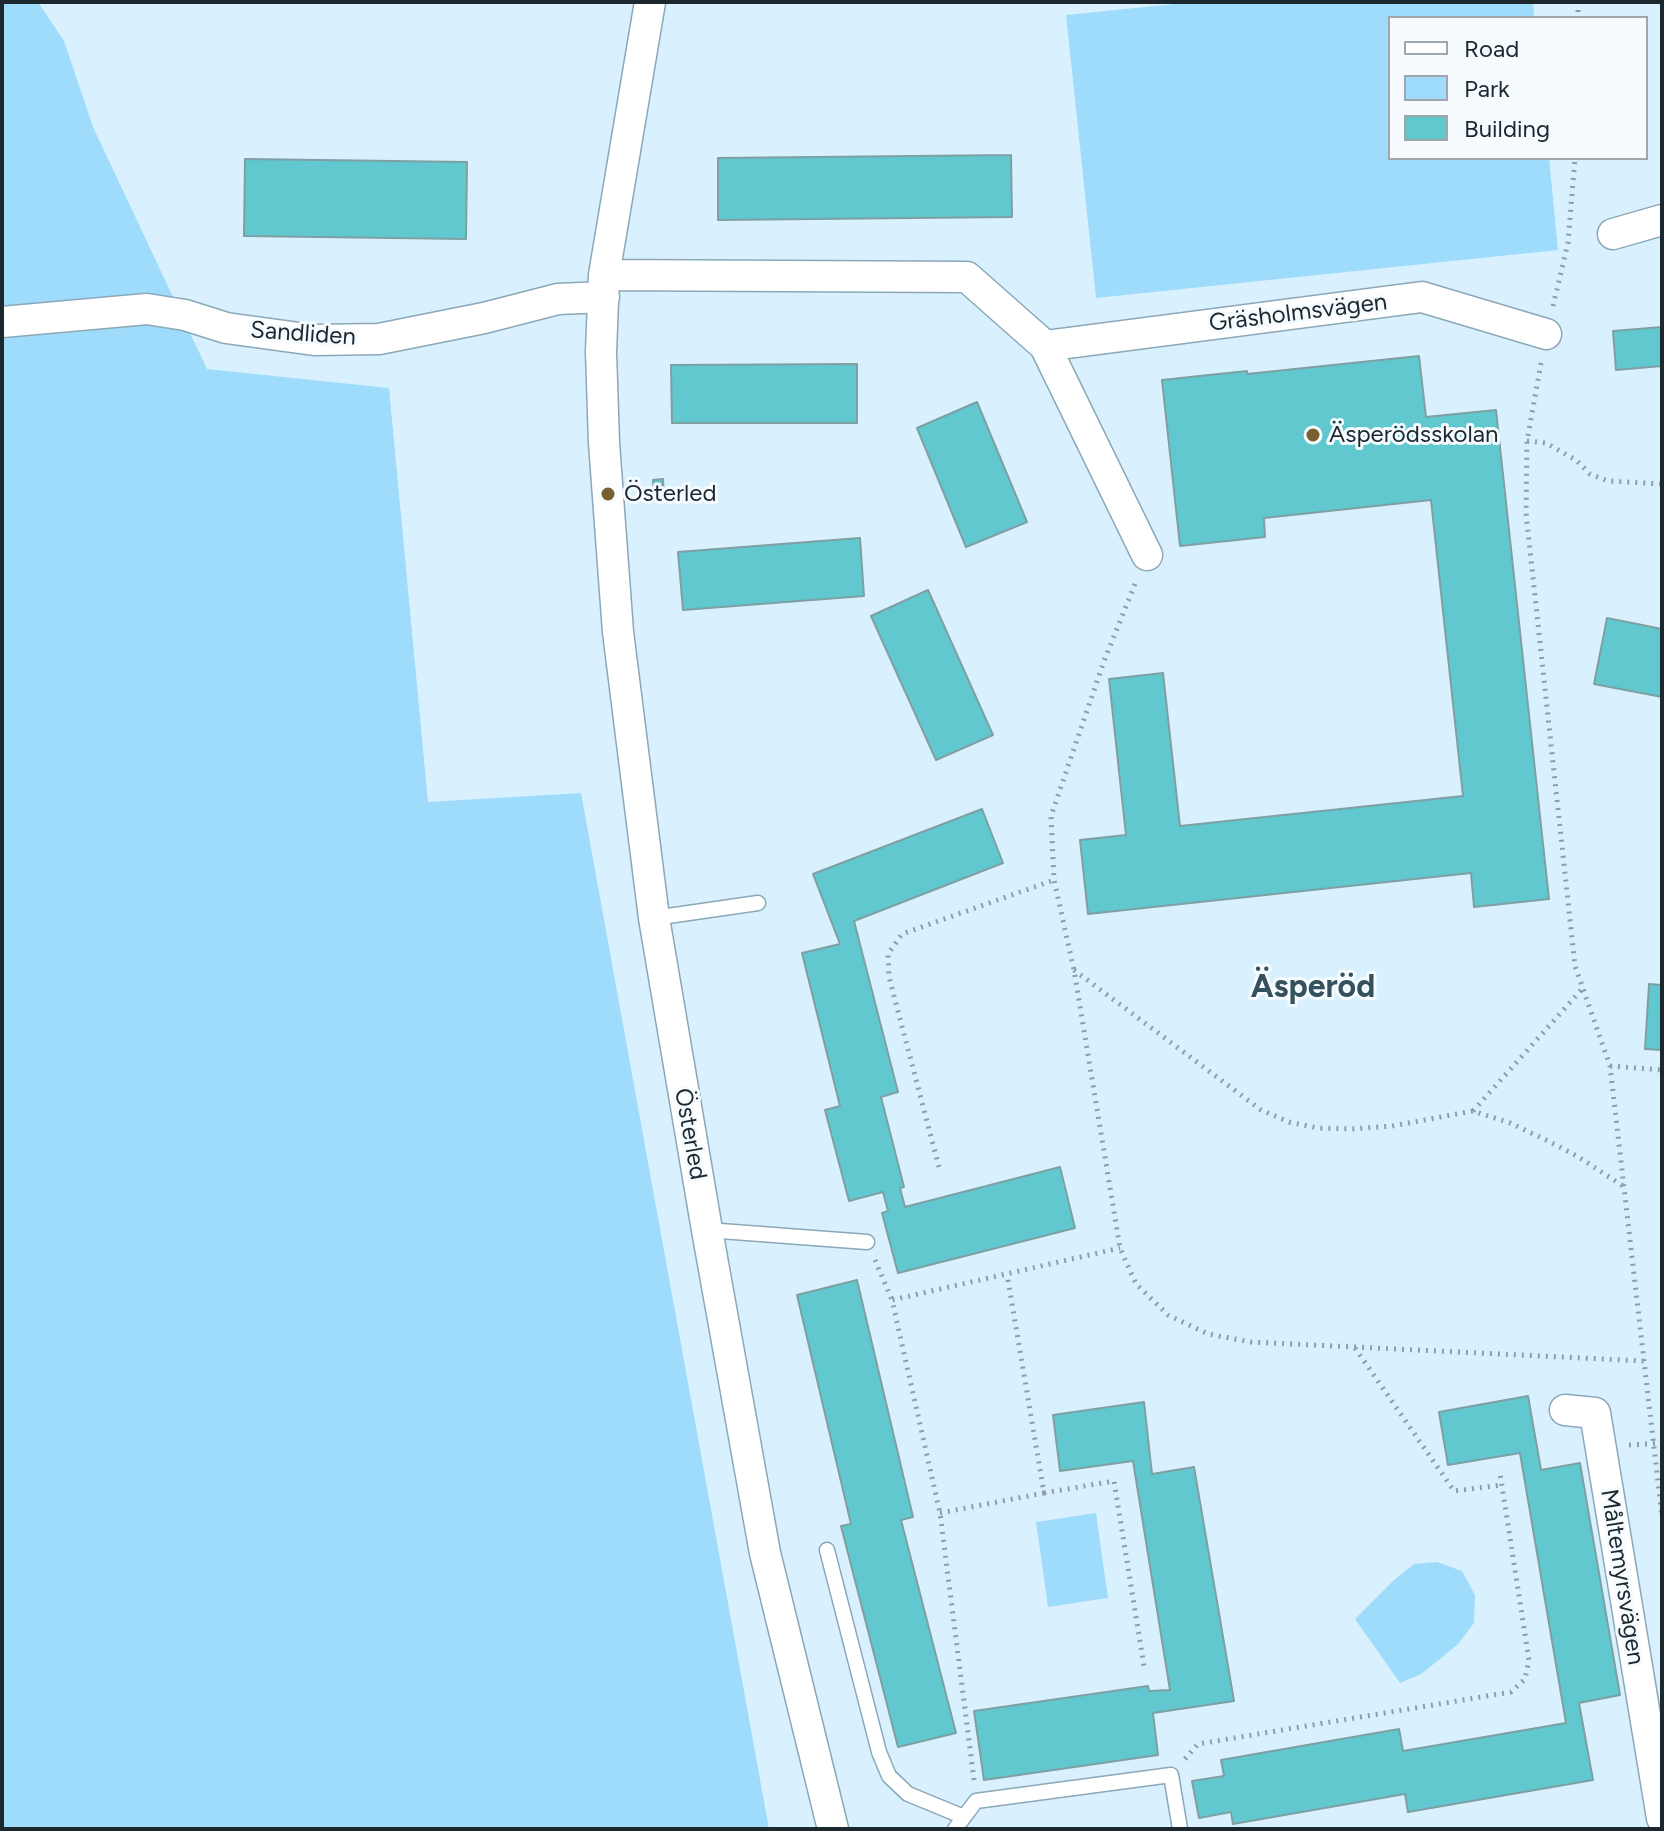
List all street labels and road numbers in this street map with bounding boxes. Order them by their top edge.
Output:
street label: Gräsholmsvägen [1207,288,1389,338]
street label: Sandliden [249,316,357,352]
street label: Österled [668,1086,712,1182]
street label: Måltemyrsvägen [1594,1487,1650,1667]

